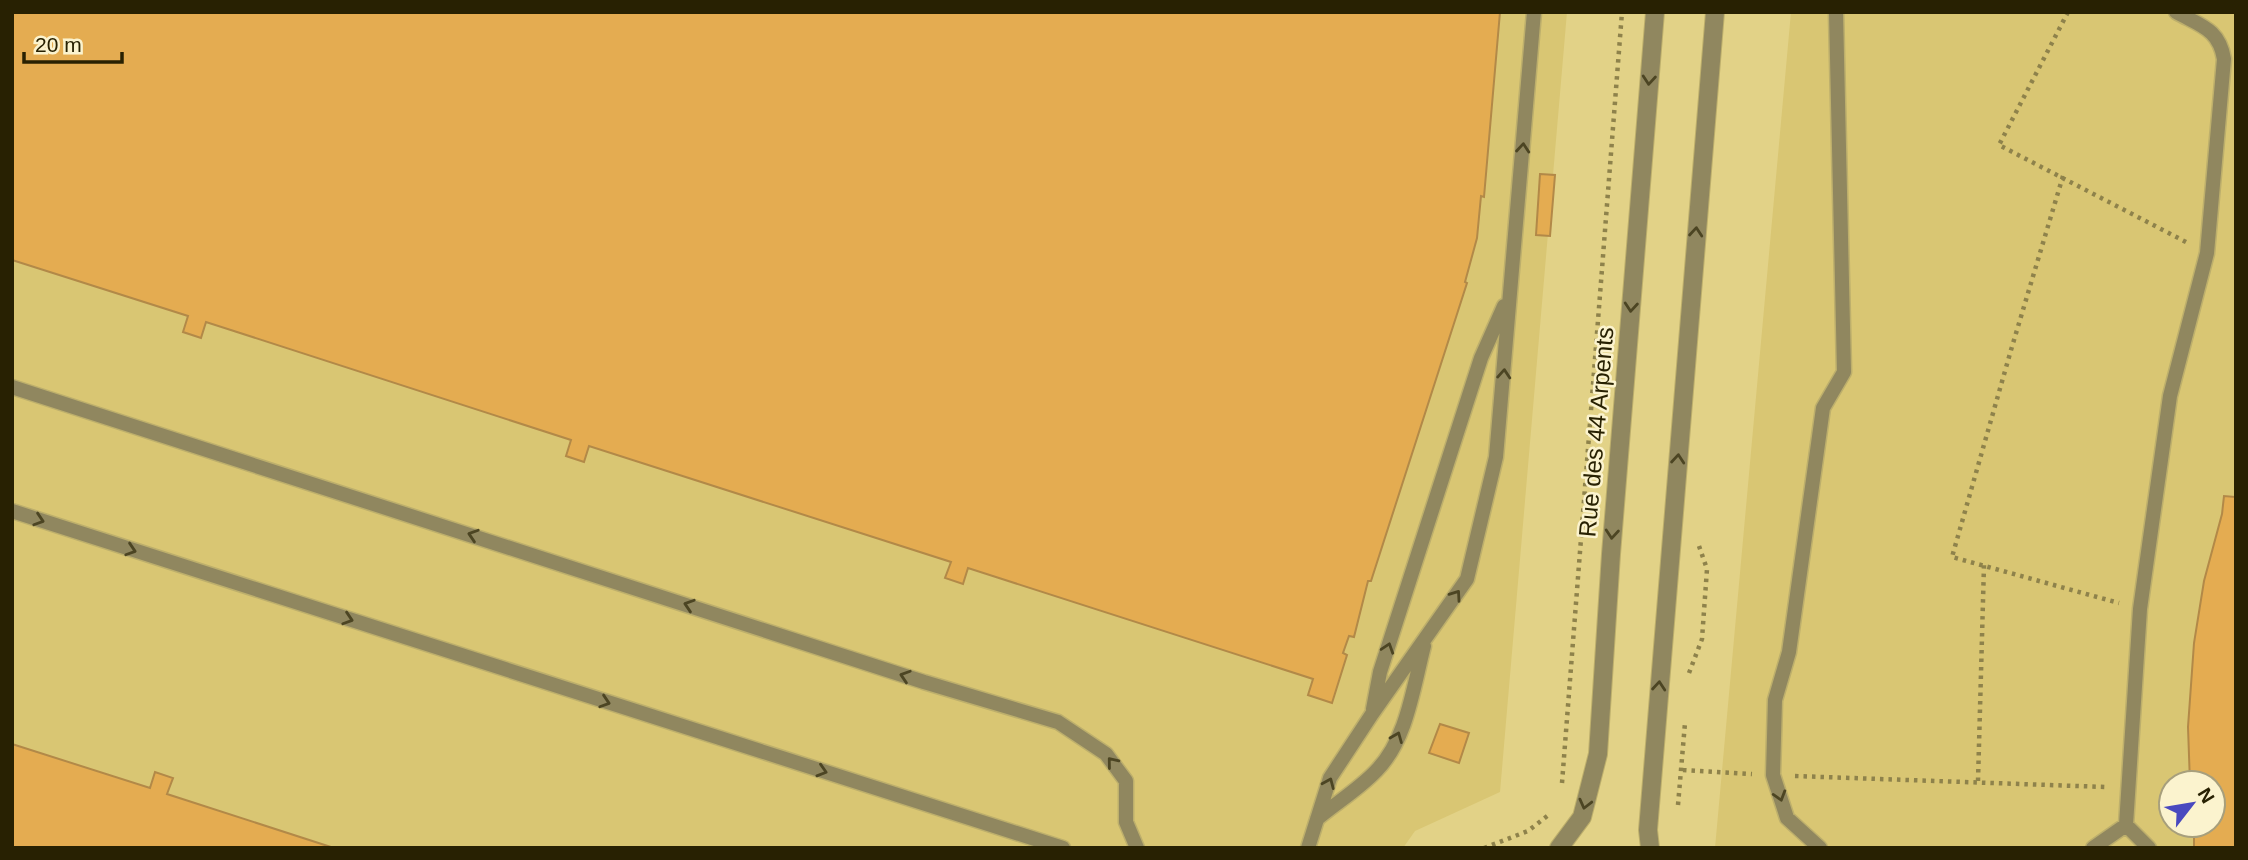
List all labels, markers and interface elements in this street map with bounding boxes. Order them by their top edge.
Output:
scale bar [24,21,122,65]
text: 20 m [35,33,82,56]
one-way arrow [1642,75,1657,86]
one-way arrow [1515,142,1530,153]
one-way arrow [1688,227,1703,238]
one-way arrow [1624,302,1639,313]
street label: Rue des 44 Arpents [1573,326,1619,538]
one-way arrow [1496,369,1511,380]
one-way arrow [1670,453,1685,464]
one-way arrow [33,512,45,526]
one-way arrow [467,529,479,543]
one-way arrow [1605,529,1620,540]
one-way arrow [125,541,137,556]
one-way arrow [1448,590,1460,603]
one-way arrow [683,599,696,613]
one-way arrow [342,611,354,626]
one-way arrow [1380,642,1395,654]
one-way arrow [900,670,912,684]
one-way arrow [1651,680,1666,691]
one-way arrow [599,694,611,708]
one-way arrow [1389,732,1403,744]
one-way arrow [1108,758,1121,770]
one-way arrow [816,762,828,777]
north arrow [2157,769,2227,839]
one-way arrow [1321,778,1335,790]
text: N [2194,784,2219,807]
one-way arrow [1771,789,1786,801]
one-way arrow [1579,798,1593,810]

